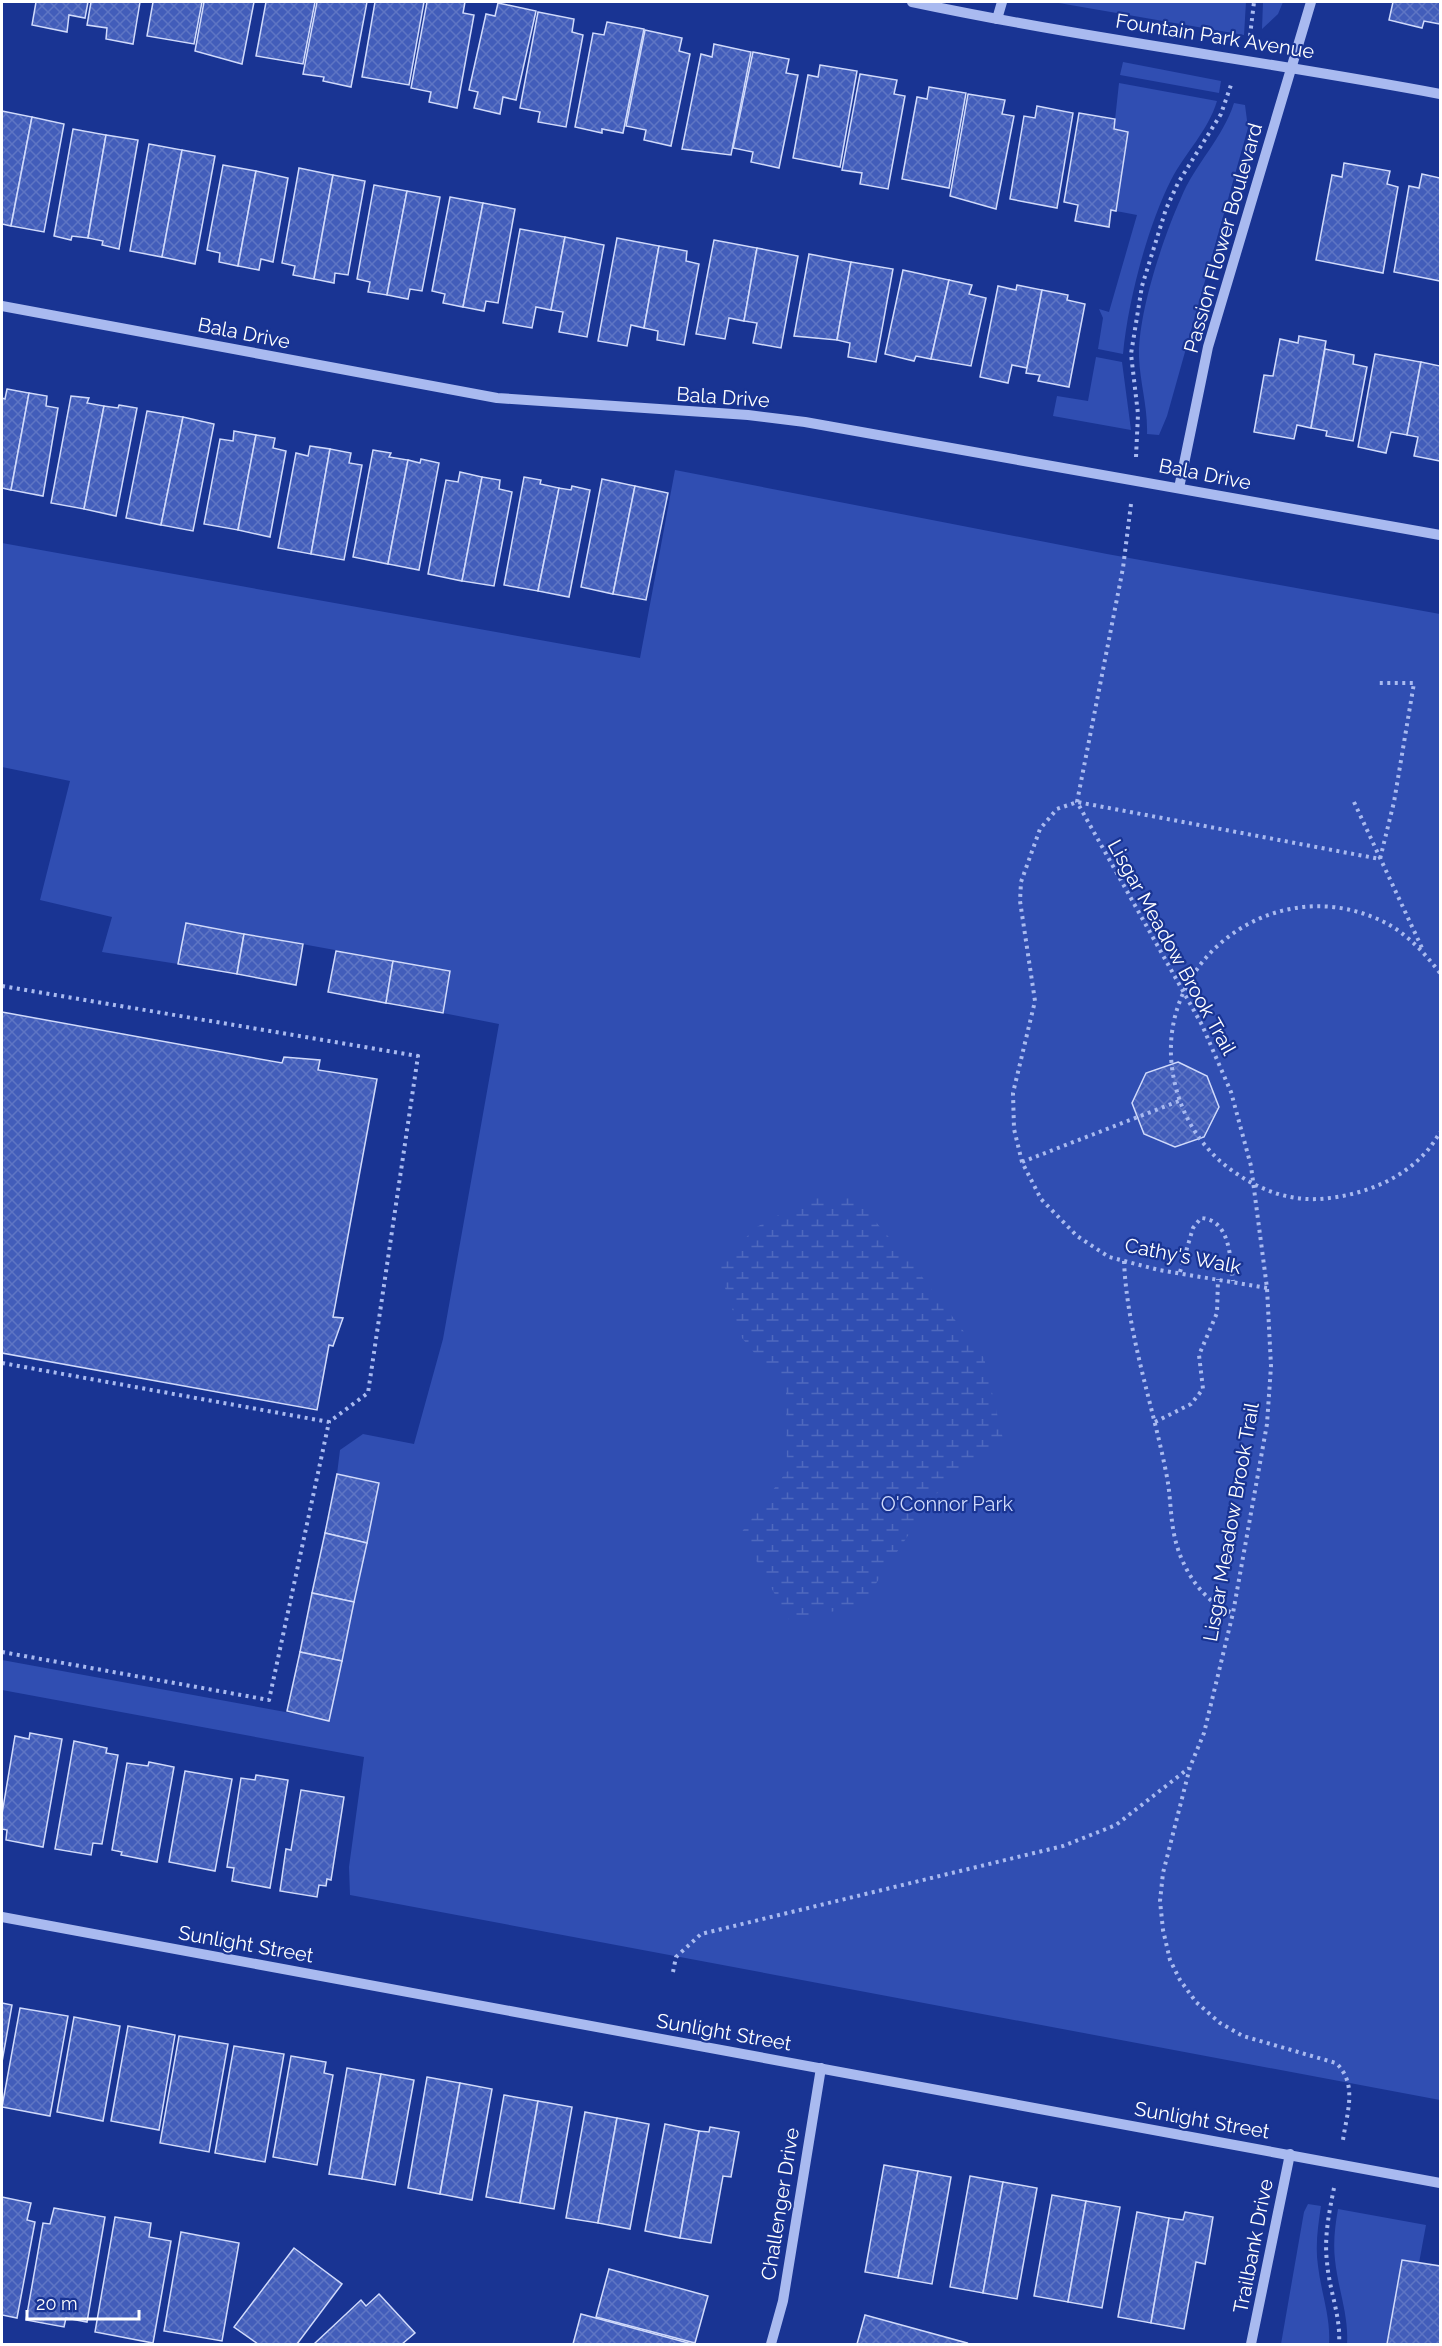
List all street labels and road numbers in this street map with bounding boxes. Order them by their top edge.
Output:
street label: Fountain Park Avenue [1114,8,1316,64]
street label: Passion Flower Boulevard [1179,120,1267,356]
street label: Bala Drive [196,312,292,354]
street label: Bala Drive [676,382,771,412]
street label: Bala Drive [1157,453,1253,495]
street label: Lisgar Meadow Brook Trail [1103,835,1242,1059]
street label: Cathy's Walk [1123,1233,1244,1279]
street label: Lisgar Meadow Brook Trail [1198,1400,1264,1643]
street label: Sunlight Street [177,1920,316,1968]
street label: Sunlight Street [655,2008,794,2056]
street label: Sunlight Street [1133,2096,1272,2144]
street label: Challenger Drive [756,2126,804,2282]
street label: Trailbank Drive [1228,2177,1278,2315]

